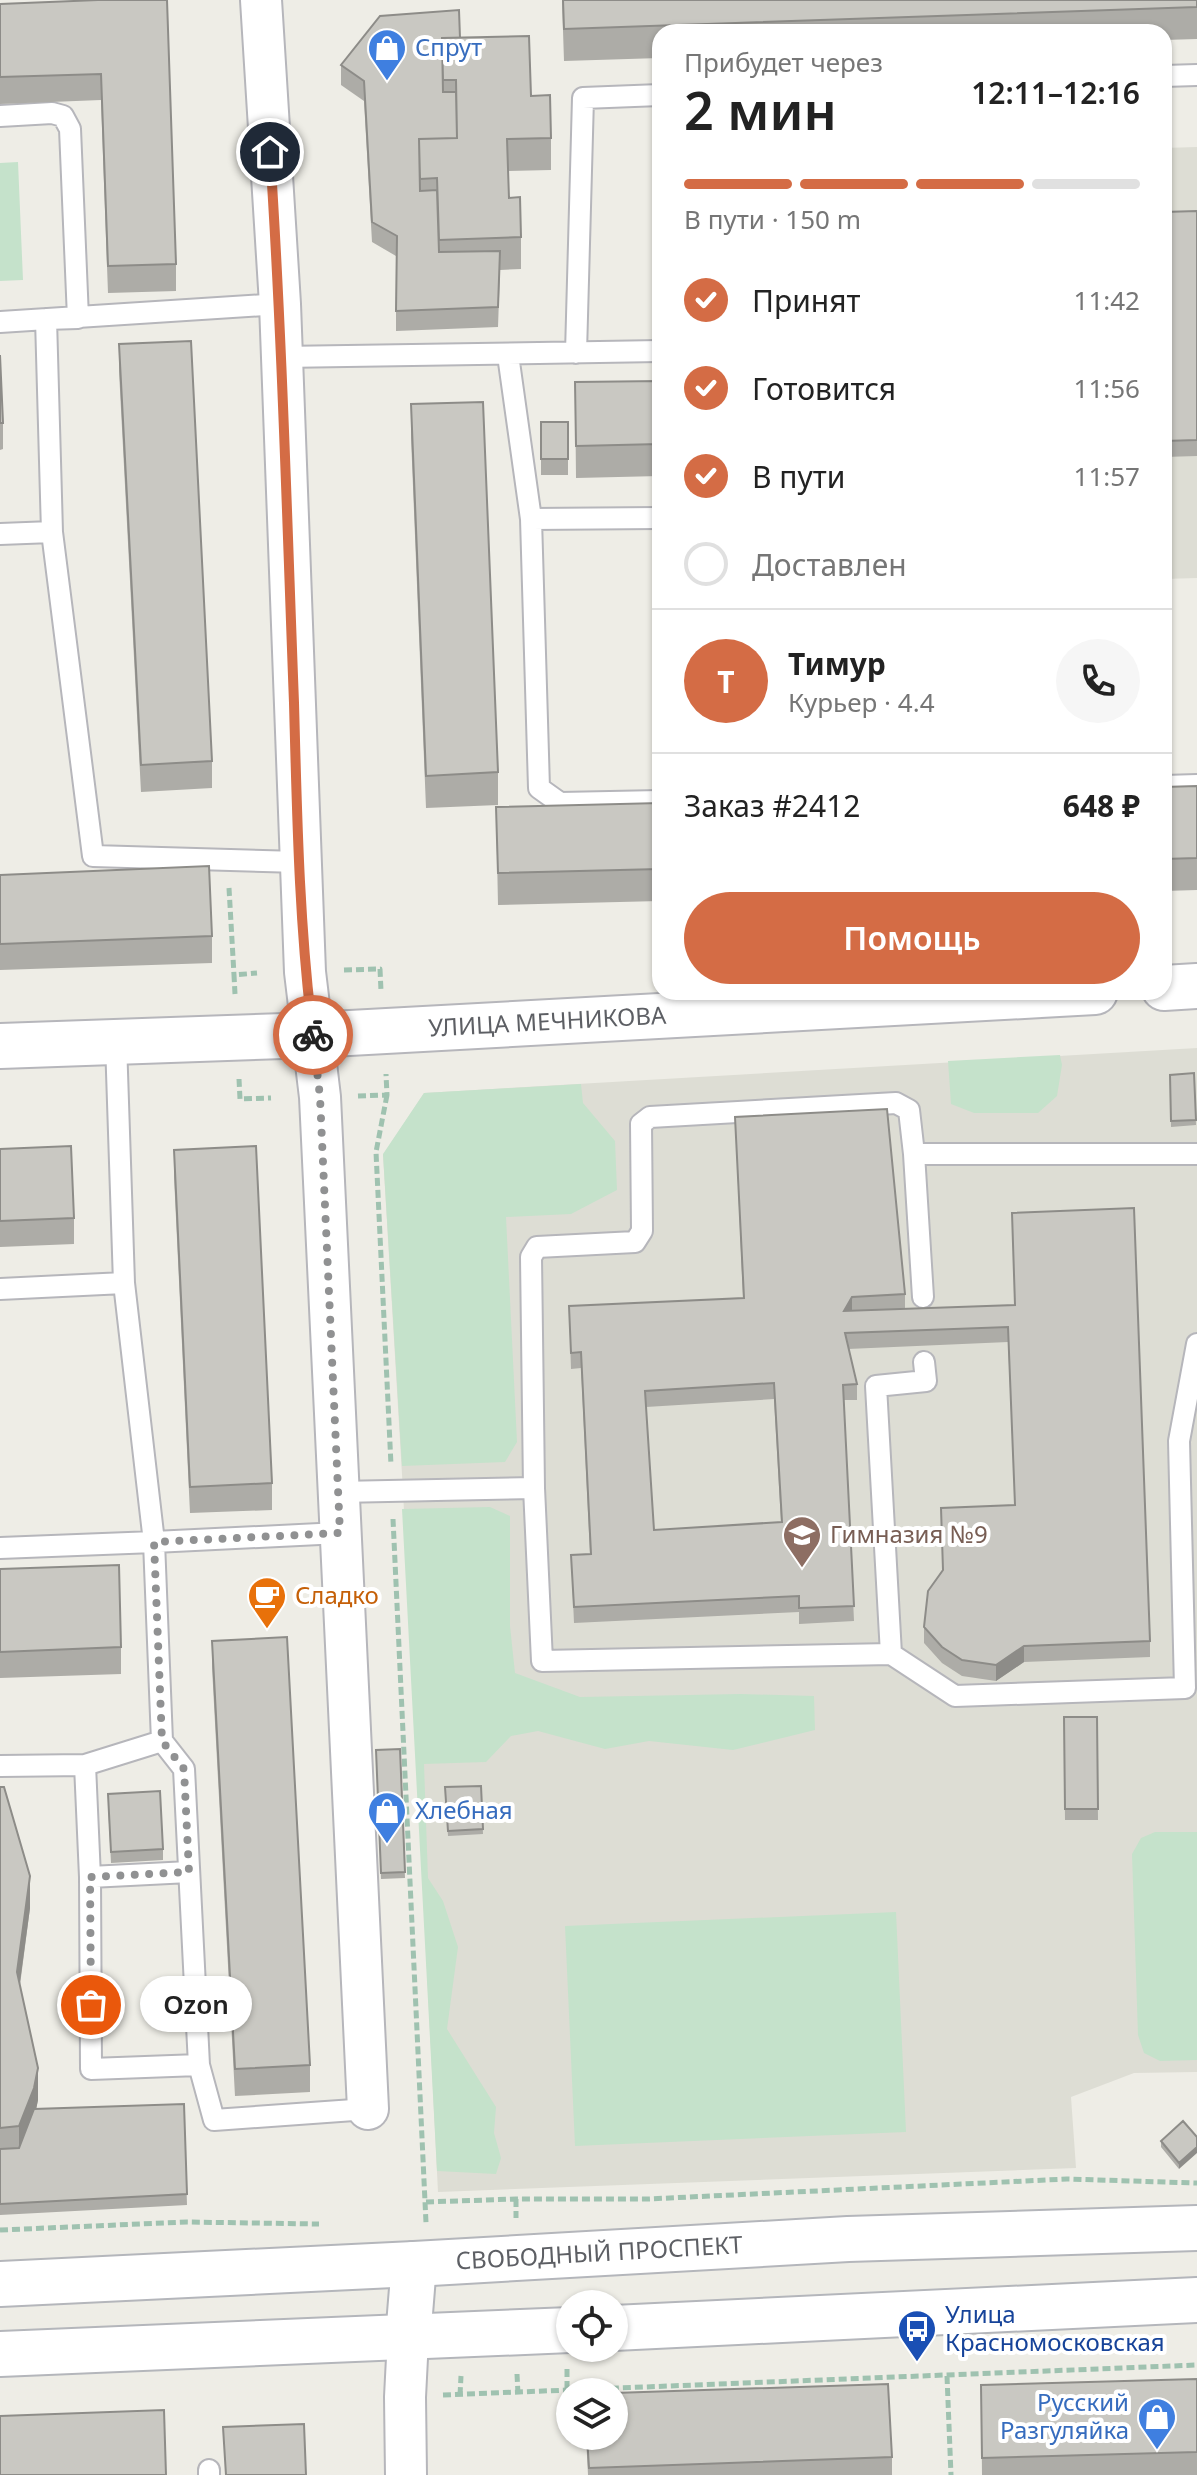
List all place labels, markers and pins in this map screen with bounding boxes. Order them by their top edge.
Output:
shop icon: Спрут [366,27,408,82]
place label: Спрут [415,30,482,63]
pin [236,118,304,186]
school or university icon: Гимназия №9 [781,1514,823,1569]
place label: Гимназия №9 [830,1517,988,1550]
cafe icon: Сладко [246,1575,288,1630]
place label: Сладко [295,1578,379,1611]
shop icon: Хлебная [366,1790,408,1845]
place label: Хлебная [415,1793,513,1826]
pin [57,1971,125,2039]
callout: Ozon [139,1977,251,2033]
place label: Улица Красномосковская [945,2297,1165,2358]
bus stop icon: Улица Красномосковская [896,2308,938,2363]
place label: Русский Разгуляйка [1000,2385,1129,2446]
shop icon: Русский Разгуляйка [1136,2396,1178,2451]

